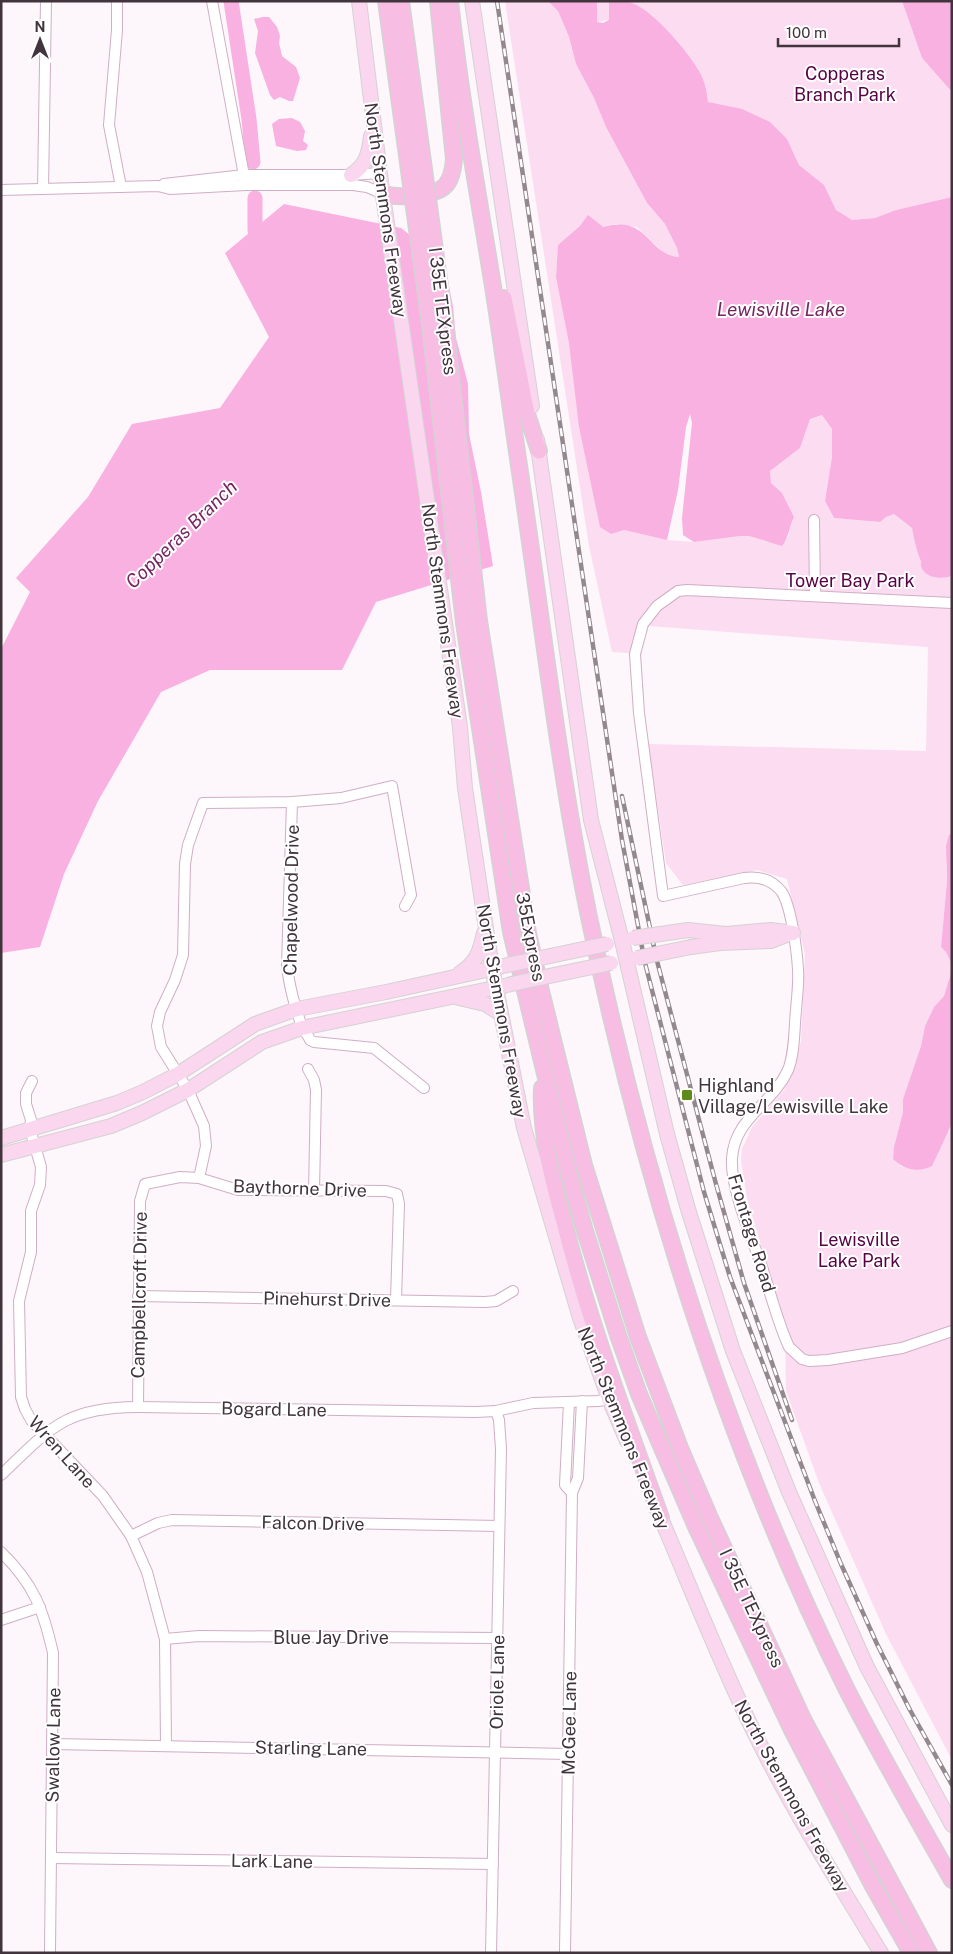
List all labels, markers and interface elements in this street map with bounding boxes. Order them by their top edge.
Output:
north arrow [15,15,65,65]
scale bar [778,15,899,47]
text: N [35,19,45,35]
text: 100 m [786,24,827,41]
park label: Copperas Branch Park [794,63,896,105]
street label: North Stemmons Freeway [361,101,412,319]
street label: I 35E TEXpress [425,246,461,376]
water label: Lewisville Lake [717,298,845,320]
water label: Copperas Branch [121,475,241,593]
street label: North Stemmons Freeway [418,502,469,720]
park label: Tower Bay Park [785,570,915,591]
street label: Chapelwood Drive [279,824,303,976]
street label: 35Express [512,891,550,983]
street label: North Stemmons Freeway [473,902,531,1120]
place label: Highland Village/Lewisville Lake [698,1075,889,1117]
marker: Highland Village/Lewisville Lake [680,1088,694,1102]
street label: Frontage Road [724,1171,780,1295]
street label: Baythorne Drive [233,1175,367,1201]
street label: Campbellcroft Drive [127,1211,151,1379]
park label: Lewisville Lake Park [818,1229,900,1271]
street label: Pinehurst Drive [263,1287,391,1311]
street label: North Stemmons Freeway [574,1324,674,1533]
street label: Bogard Lane [221,1398,327,1420]
street label: Wren Lane [24,1412,100,1492]
street label: Falcon Drive [261,1512,365,1534]
street label: I 35E TEXpress [715,1545,789,1671]
street label: Blue Jay Drive [273,1627,389,1648]
street label: Oriole Lane [486,1634,508,1730]
street label: McGee Lane [558,1671,580,1775]
street label: Swallow Lane [41,1687,65,1803]
street label: North Stemmons Freeway [730,1696,854,1896]
street label: Starling Lane [255,1737,367,1759]
street label: Lark Lane [231,1850,313,1872]

